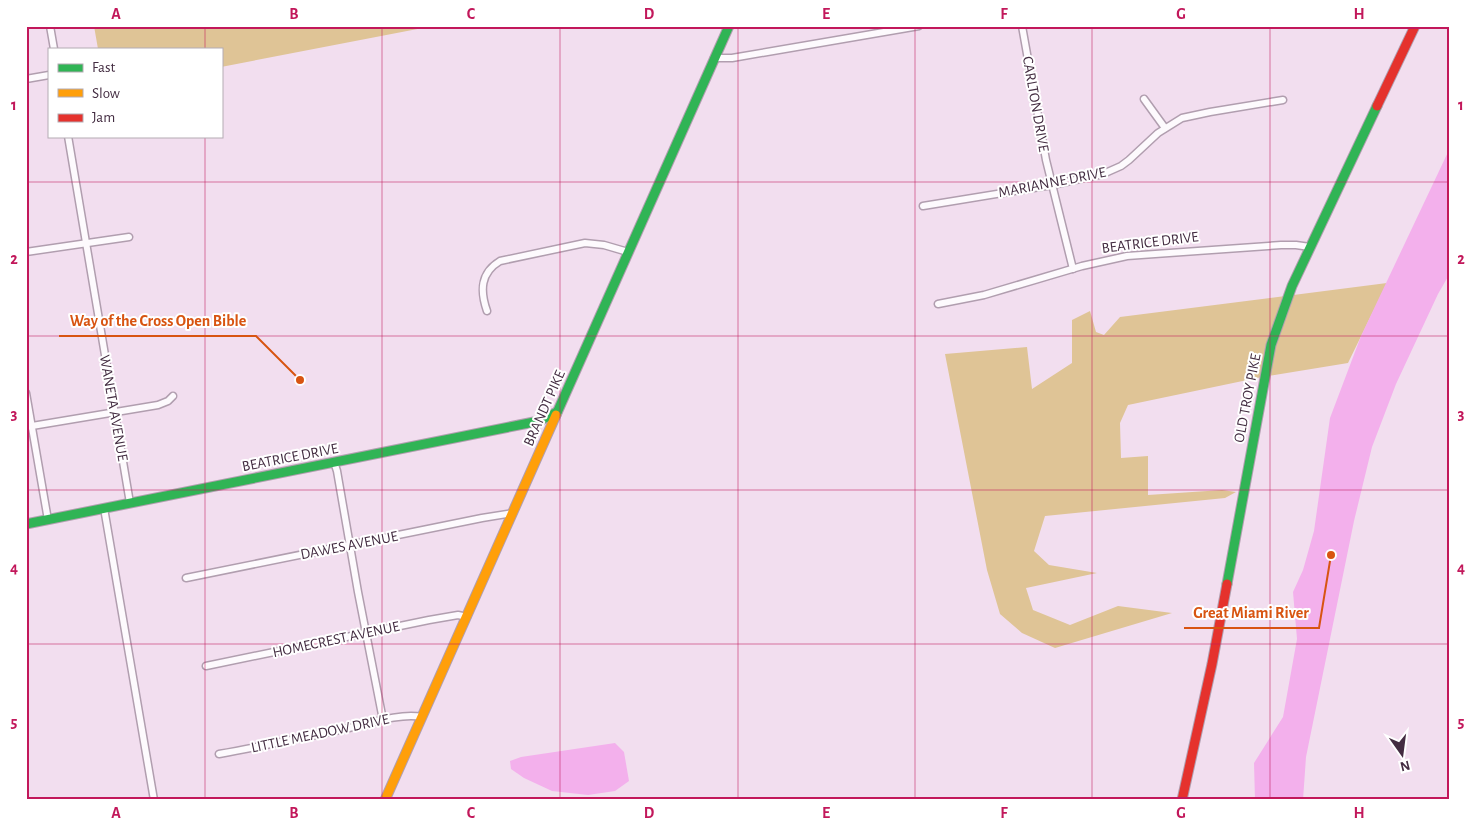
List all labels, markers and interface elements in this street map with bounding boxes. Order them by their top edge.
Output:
text: A [111,6,121,22]
text: B [289,6,299,22]
text: C [467,6,476,22]
text: D [644,6,655,22]
text: E [822,6,830,22]
text: F [1000,6,1008,22]
text: G [1176,6,1186,22]
text: H [1353,6,1365,22]
legend [48,48,222,138]
street label: CARLTON DRIVE [1020,55,1051,153]
text: Fast [92,60,116,75]
text: Slow [92,86,120,101]
text: 1 [11,97,17,113]
text: 1 [1458,97,1464,113]
text: Jam [92,110,115,125]
street label: MARIANNE DRIVE [997,165,1107,200]
street label: BEATRICE DRIVE [1101,229,1199,256]
text: 2 [10,251,18,267]
text: 2 [1457,251,1465,267]
callout: Way of the Cross Open Bible [59,305,256,336]
text: Way of the Cross Open Bible [70,313,247,330]
street label: OLD TROY PIKE [1232,352,1263,444]
street label: WANETA AVENUE [97,354,130,462]
street label: BRANDT PIKE [521,368,568,448]
text: 3 [11,406,18,422]
text: 3 [1458,406,1465,422]
street label: BEATRICE DRIVE [241,441,339,474]
street label: DAWES AVENUE [299,529,399,562]
text: 4 [10,560,18,576]
text: 4 [1457,560,1465,576]
callout: Great Miami River [1184,597,1319,628]
text: Great Miami River [1193,605,1309,621]
street label: HOMECREST AVENUE [271,619,401,660]
street label: LITTLE MEADOW DRIVE [250,712,391,755]
text: 5 [11,714,18,730]
text: 5 [1458,714,1465,730]
north arrow [1378,728,1428,778]
text: N [1398,758,1411,774]
text: A [111,805,121,821]
text: B [289,805,299,821]
text: C [467,805,476,821]
text: D [644,805,655,821]
text: E [822,805,830,821]
text: F [1000,805,1008,821]
text: G [1176,805,1186,821]
text: H [1353,805,1365,821]

